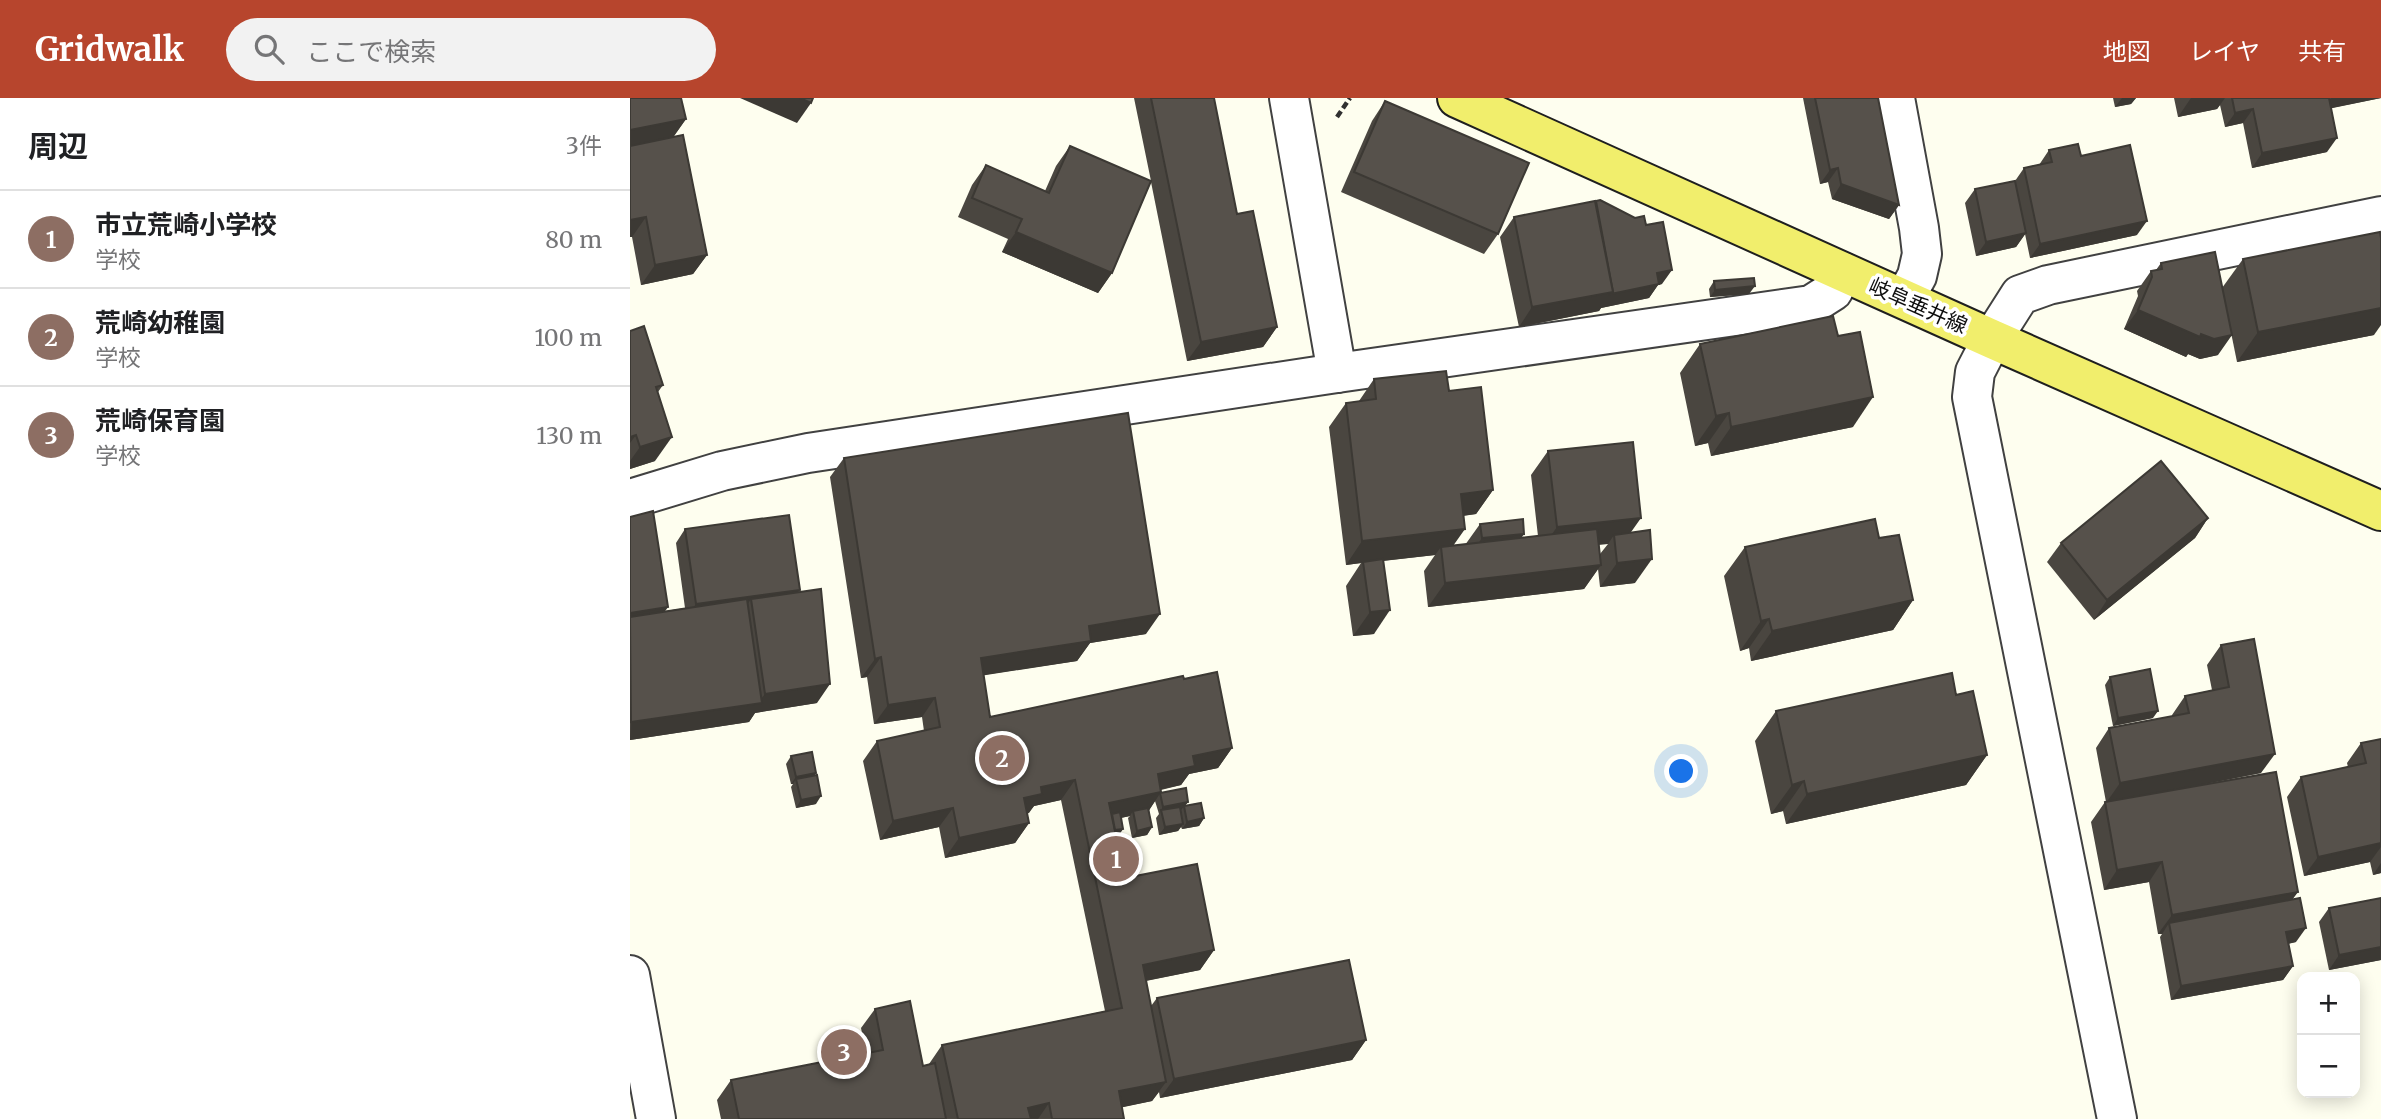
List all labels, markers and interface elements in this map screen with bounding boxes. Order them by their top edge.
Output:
search box [226,18,716,81]
text: Gridwalk [35,29,184,70]
icon: search [250,30,288,68]
text: ここで検索 [306,35,436,68]
text: 地図 [2103,36,2151,67]
text: レイヤ [2189,36,2260,67]
text: 共有 [2298,36,2346,67]
text: 周辺 [28,127,88,165]
text: 3件 [566,131,602,160]
text: 市立荒崎小学校 [95,208,277,241]
text: 1 [46,225,56,254]
text: 80 m [545,225,602,254]
text: 学校 [95,245,141,274]
street label: 岐阜垂井線 [1865,272,1972,339]
text: 荒崎幼稚園 [95,306,225,339]
text: 2 [44,323,58,352]
text: 100 m [534,323,602,352]
text: 学校 [95,343,141,372]
text: 荒崎保育園 [95,404,225,437]
text: 3 [44,421,58,450]
text: 130 m [536,421,602,450]
text: 学校 [95,441,141,470]
pin: 2 [979,732,1025,784]
your location [1664,754,1698,788]
pin: 1 [1093,833,1139,885]
map controls [2297,972,2360,1098]
button: + [2297,972,2360,1035]
pin: 3 [821,1026,867,1078]
button: − [2297,1035,2360,1098]

